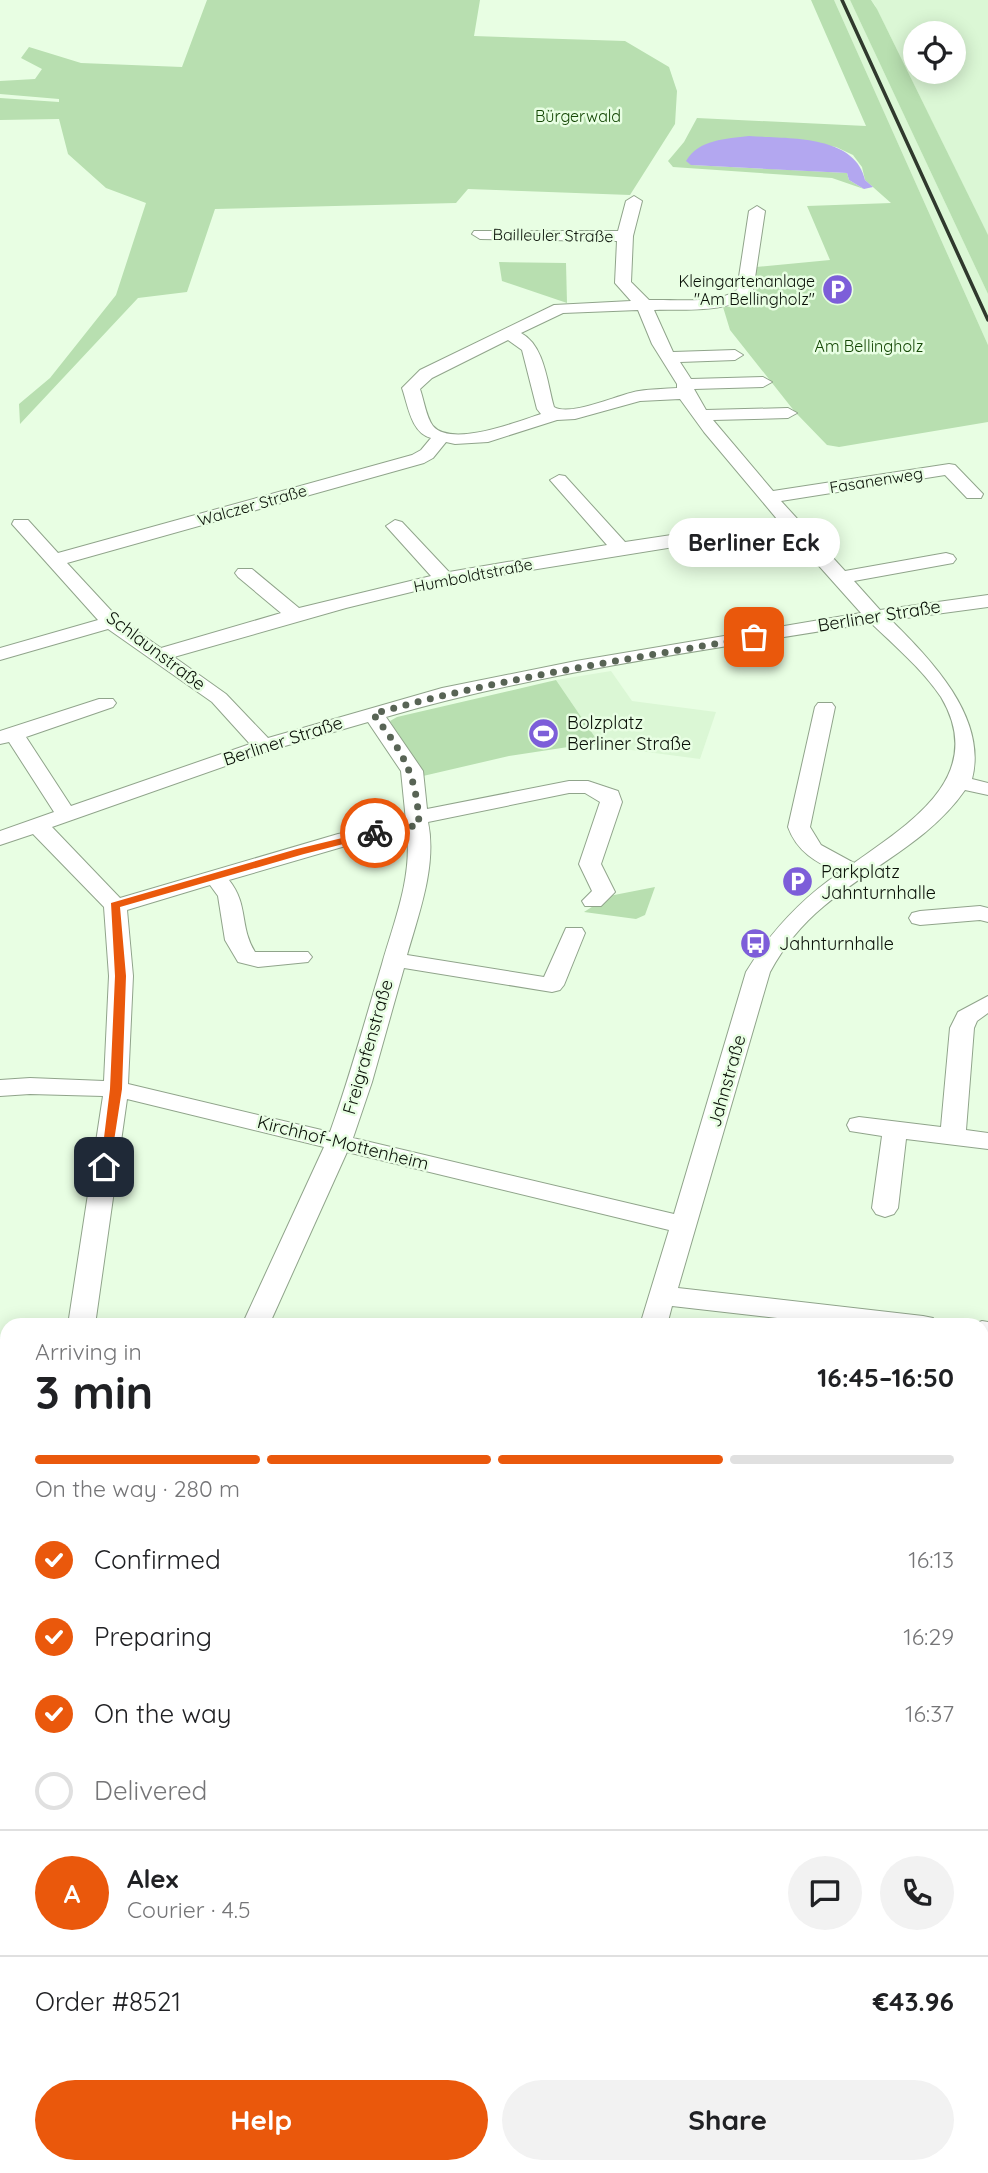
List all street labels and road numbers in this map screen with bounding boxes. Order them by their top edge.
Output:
street label: Bailleuler Straße [492,224,614,246]
street label: Fasanenweg [828,463,924,497]
street label: Walczer Straße [195,480,309,530]
street label: Humboldtstraße [412,554,534,596]
street label: Berliner Straße [816,594,942,637]
street label: Schlaunstraße [102,606,211,695]
street label: Berliner Straße [220,710,345,771]
street label: Freigrafenstraße [337,977,398,1117]
street label: Jahnstraße [702,1032,751,1130]
street label: Kirchhof-Mottenheim [255,1110,431,1175]

